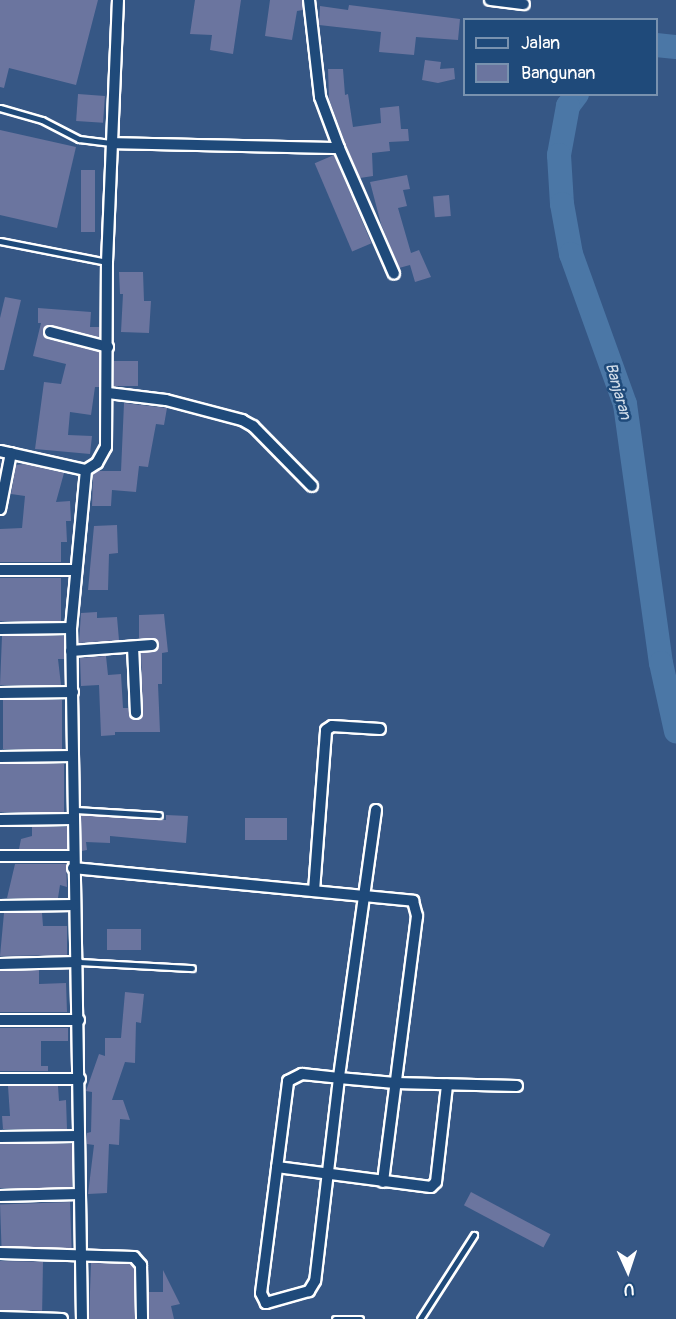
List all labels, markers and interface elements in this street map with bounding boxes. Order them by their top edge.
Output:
legend [463,18,658,96]
text: Jalan [521,32,560,55]
text: Bangunan [521,62,596,85]
water label: Banjaran [601,361,635,421]
north arrow [598,1241,658,1301]
text: U [623,1279,635,1299]

